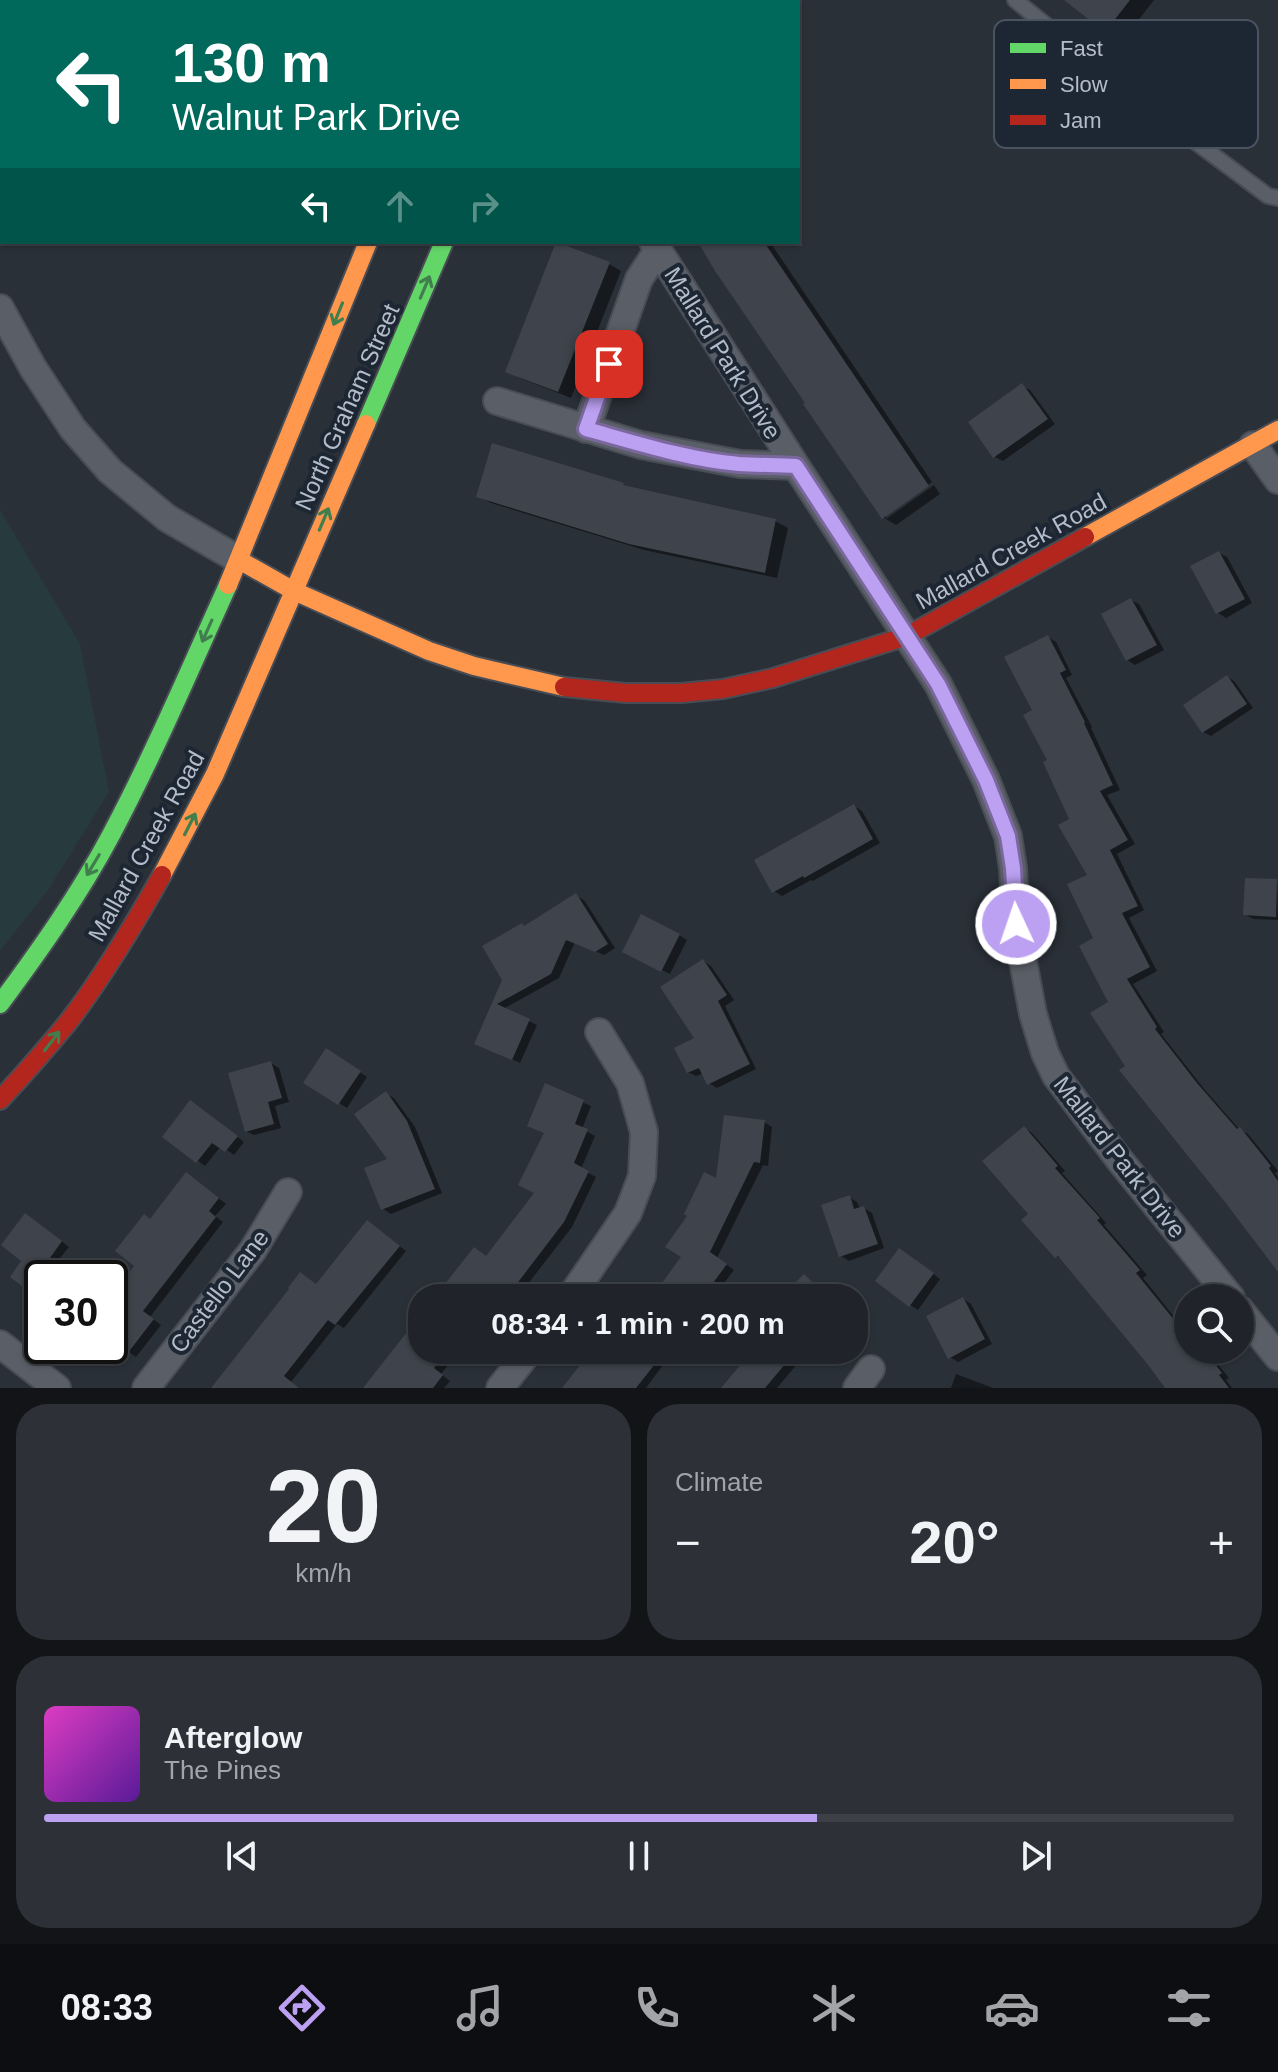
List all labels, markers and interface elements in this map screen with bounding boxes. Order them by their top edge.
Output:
legend [994,20,1258,148]
text: 130 m [172,31,331,94]
icon: left [40,32,144,136]
text: Fast [1060,36,1103,61]
text: Slow [1060,72,1108,97]
text: Walnut Park Drive [172,97,461,138]
text: Jam [1060,108,1102,133]
icon: left [294,184,338,228]
icon: ahead [378,184,422,228]
icon: right [462,184,506,228]
street label: Mallard Park Drive [659,262,787,444]
one-way arrow [419,275,434,300]
street label: North Graham Street [289,299,405,514]
one-way arrow [330,301,345,326]
pin [575,330,643,398]
icon: arrive [587,342,631,386]
street label: Mallard Creek Road [911,487,1111,615]
one-way arrow [318,507,333,532]
one-way arrow [199,619,214,643]
street label: Mallard Creek Road [82,746,210,946]
one-way arrow [183,813,198,837]
one-way arrow [85,853,101,876]
position arrow [974,882,1058,966]
one-way arrow [43,1031,60,1052]
street label: Mallard Park Drive [1049,1071,1191,1243]
street label: Castello Lane [164,1224,274,1358]
speed limit sign: 30 [24,1260,128,1364]
map controls [1174,1284,1254,1364]
button: search [1174,1284,1254,1364]
text: 08:34 · 1 min · 200 m [491,1307,785,1340]
text: 20 [266,1448,381,1564]
text: Climate [675,1467,763,1497]
text: 20° [909,1509,1000,1576]
text: − [675,1518,701,1567]
text: + [1208,1518,1234,1567]
text: km/h [295,1558,352,1588]
text: Afterglow [164,1721,302,1754]
text: The Pines [164,1755,281,1785]
icon: previous [220,1834,264,1878]
icon: pause [617,1834,661,1878]
icon: next [1014,1834,1058,1878]
icon: directions [274,1980,330,2036]
icon: music [452,1980,508,2036]
icon: phone [629,1980,685,2036]
icon: climate [806,1980,862,2036]
icon: car [984,1980,1040,2036]
icon: filters [1161,1980,1217,2036]
text: 08:33 [61,1987,153,2028]

